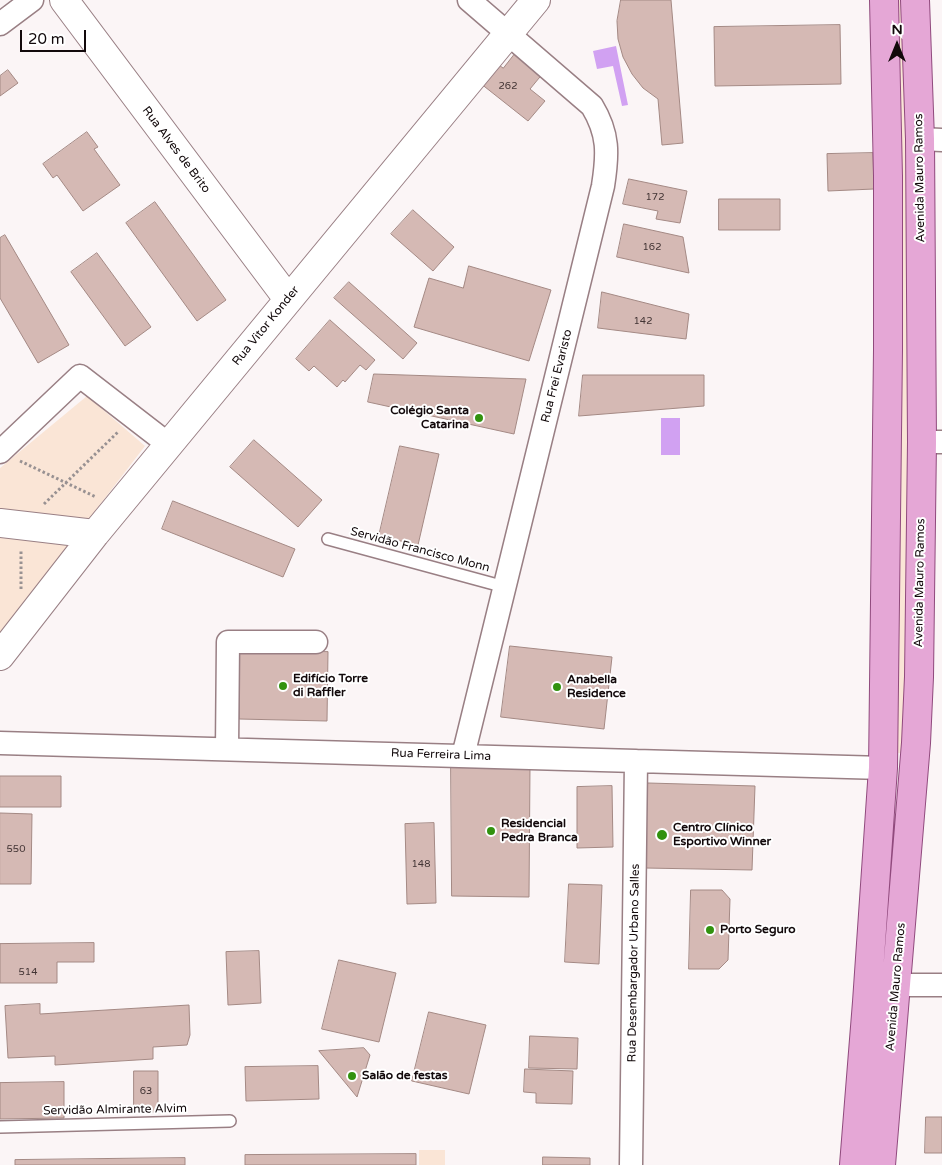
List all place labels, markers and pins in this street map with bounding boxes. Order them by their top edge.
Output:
place label: Colégio Santa Catarina [390,404,469,432]
marker: Colégio Santa Catarina [473,412,485,424]
place label: Edifício Torre di Raffler [293,672,368,700]
place label: Anabella Residence [567,673,626,701]
marker: Edifício Torre di Raffler [277,680,289,692]
marker: Anabella Residence [551,681,563,693]
place label: Residencial Pedra Branca [501,817,578,845]
place label: Centro Clínico Esportivo Winner [673,821,771,849]
marker: Residencial Pedra Branca [485,825,497,837]
marker: Centro Clínico Esportivo Winner [655,828,669,842]
place label: Porto Seguro [720,923,795,937]
marker: Porto Seguro [704,924,716,936]
place label: Salão de festas [362,1069,448,1083]
marker: Salão de festas [346,1070,358,1082]

